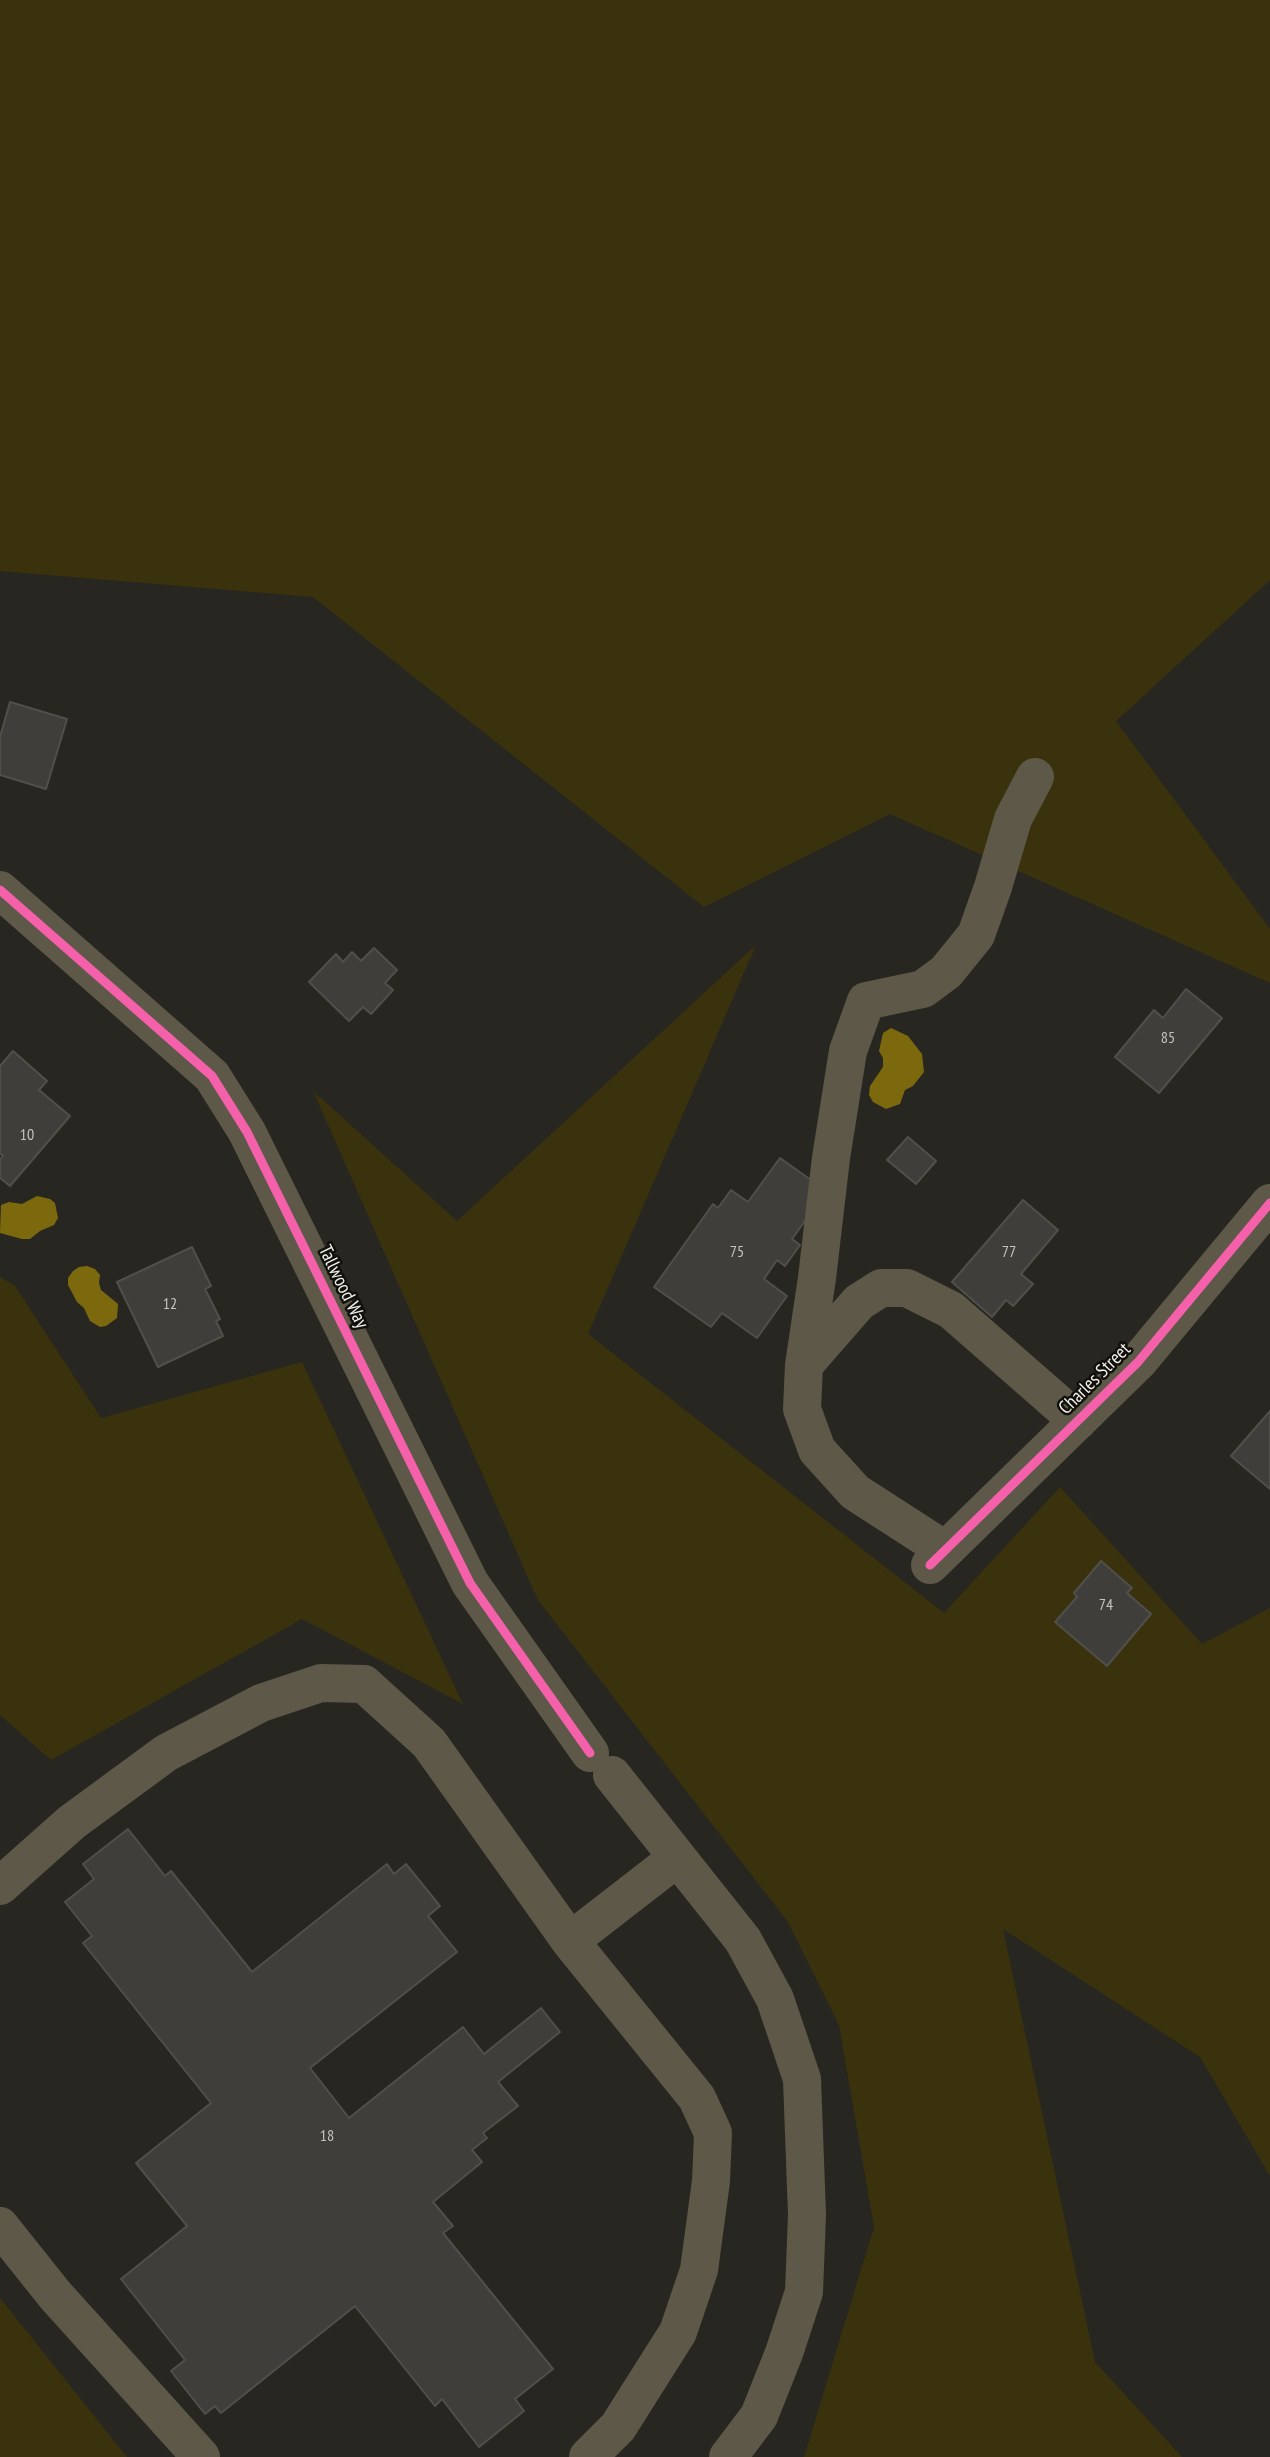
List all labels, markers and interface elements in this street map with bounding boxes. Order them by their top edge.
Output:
house number: 85 [1161,1028,1175,1048]
house number: 10 [20,1125,34,1145]
street label: Tallwood Way [313,1242,373,1332]
house number: 75 [730,1242,744,1262]
house number: 77 [1002,1242,1016,1262]
house number: 12 [163,1294,177,1314]
street label: Charles Street [1054,1338,1136,1420]
house number: 74 [1099,1595,1113,1615]
house number: 18 [320,2126,334,2146]

